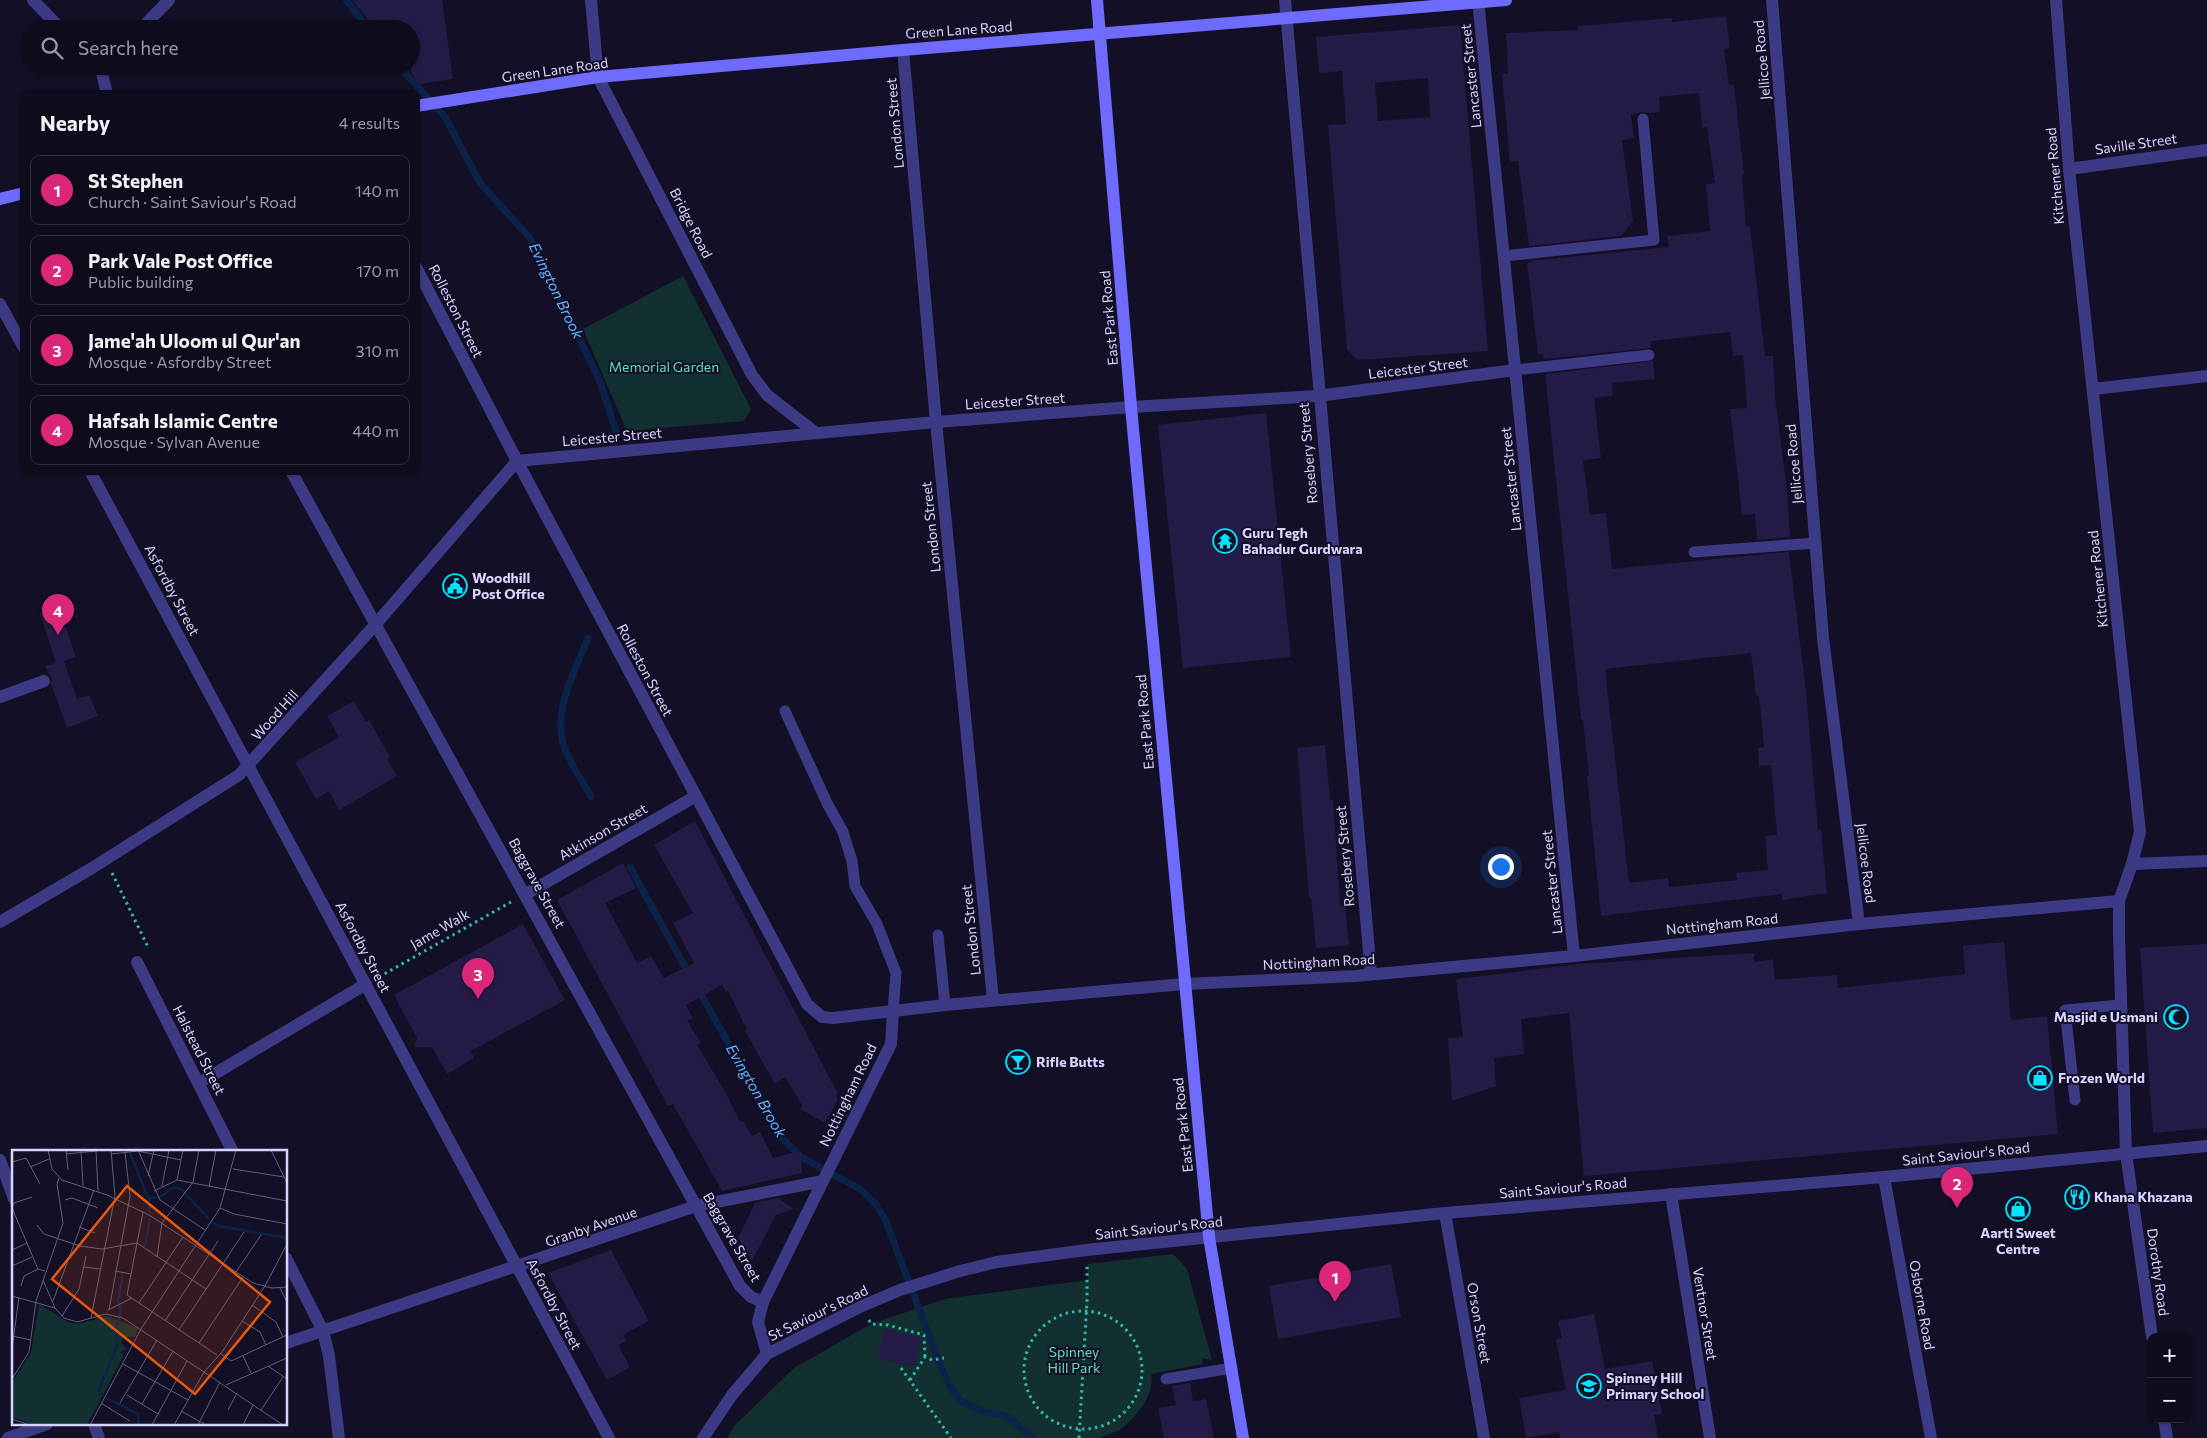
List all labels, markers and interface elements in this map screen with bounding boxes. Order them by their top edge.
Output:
street label: Green Lane Road [905,17,1013,42]
street label: Jellicoe Road [1750,19,1773,101]
search box [20,20,420,75]
street label: Lancaster Street [1457,23,1484,129]
icon: search [38,34,66,62]
text: Search here [78,36,178,59]
street label: Green Lane Road [501,54,609,85]
street label: London Street [882,77,907,169]
text: Nearby [40,110,110,135]
text: 4 results [339,113,400,132]
street label: Kitchener Road [2042,127,2067,225]
street label: Saville Street [2094,129,2178,158]
text: St Stephen [88,169,183,192]
text: 1 [53,181,61,200]
text: 140 m [355,181,399,200]
street label: Bridge Road [666,185,716,261]
text: Church · Saint Saviour's Road [88,192,297,211]
water label: Evington Brook [526,239,588,342]
text: Park Vale Post Office [88,249,273,272]
text: 2 [52,261,62,280]
text: 170 m [356,261,399,280]
street label: Rolleston Street [426,261,487,360]
street label: East Park Road [1096,270,1121,366]
text: Public building [88,272,193,291]
text: Jame'ah Uloom ul Qur'an [88,329,301,352]
text: 3 [52,341,62,360]
text: 310 m [356,341,399,360]
text: Mosque · Asfordby Street [88,352,272,371]
street label: Leicester Street [1367,353,1469,382]
park label: Memorial Garden [609,358,719,375]
street label: Leicester Street [964,388,1066,412]
street label: Rosebery Street [1295,401,1320,504]
text: Hafsah Islamic Centre [88,409,278,432]
text: 4 [52,421,62,440]
text: 440 m [352,421,399,440]
street label: Jellicoe Road [1782,423,1805,505]
street label: Leicester Street [561,424,663,449]
street label: Lancaster Street [1497,426,1524,532]
text: Mosque · Sylvan Avenue [88,432,260,451]
street label: London Street [917,481,944,573]
place label: Guru Tegh Bahadur Gurdwara [1242,524,1363,557]
temple icon: Guru Tegh Bahadur Gurdwara [1212,528,1238,554]
street label: Kitchener Road [2084,530,2111,628]
street label: Asfordby Street [141,541,204,638]
place label: Woodhill Post Office [472,569,545,602]
public building icon: Woodhill Post Office [442,573,468,599]
pin: 4 [42,594,74,635]
street label: Rolleston Street [614,621,677,719]
street label: East Park Road [1132,674,1157,770]
street label: Wood Hill [248,686,302,743]
street label: Atkinson Street [556,799,650,864]
street label: Rosebery Street [1332,804,1357,907]
street label: Jellicoe Road [1853,822,1880,904]
street label: Lancaster Street [1538,829,1565,935]
street label: Baggrave Street [506,835,569,931]
your location [1488,854,1514,880]
street label: London Street [957,884,984,976]
street label: Asfordby Street [332,898,395,995]
street label: Jame Walk [407,905,473,952]
street label: Nottingham Road [1665,909,1779,938]
street label: Nottingham Road [1262,950,1376,973]
pin: 3 [462,958,494,999]
street label: Halstead Street [170,1002,229,1098]
mosque icon: Masjid e Usmani [2163,1004,2189,1030]
place label: Masjid e Usmani [2054,1008,2158,1025]
water label: Evington Brook [723,1041,791,1141]
street label: Nottingham Road [815,1041,880,1149]
bar icon: Rifle Butts [1005,1049,1031,1075]
place label: Rifle Butts [1036,1053,1105,1070]
shop icon: Frozen World [2027,1065,2053,1091]
place label: Frozen World [2058,1069,2145,1086]
street label: East Park Road [1169,1077,1196,1173]
street label: Saint Saviour's Road [1901,1138,2031,1169]
inset map [12,1150,288,1426]
pin: 2 [1941,1167,1973,1208]
street label: Saint Saviour's Road [1498,1173,1627,1202]
restaurant icon: Khana Khazana [2064,1184,2090,1210]
place label: Khana Khazana [2094,1188,2193,1205]
street label: Baggrave Street [700,1189,765,1285]
shop icon: Aarti Sweet Centre [2005,1196,2031,1222]
street label: Granby Avenue [543,1203,639,1250]
street label: Saint Saviour's Road [1094,1212,1224,1243]
place label: Aarti Sweet Centre [1980,1224,2056,1257]
street label: Dorothy Road [2144,1227,2173,1317]
street label: Asfordby Street [523,1255,586,1352]
street label: Osborne Road [1906,1259,1939,1351]
pin: 1 [1319,1261,1351,1302]
street label: Ventnor Street [1690,1266,1721,1362]
street label: St Saviour's Road [765,1281,870,1344]
street label: Orson Street [1464,1281,1495,1365]
map controls [2147,1333,2192,1423]
button: + [2147,1333,2192,1378]
park label: Spinney Hill Park [1047,1343,1101,1376]
place label: Spinney Hill Primary School [1606,1369,1704,1402]
school or university icon: Spinney Hill Primary School [1576,1373,1602,1399]
button: − [2147,1378,2192,1423]

